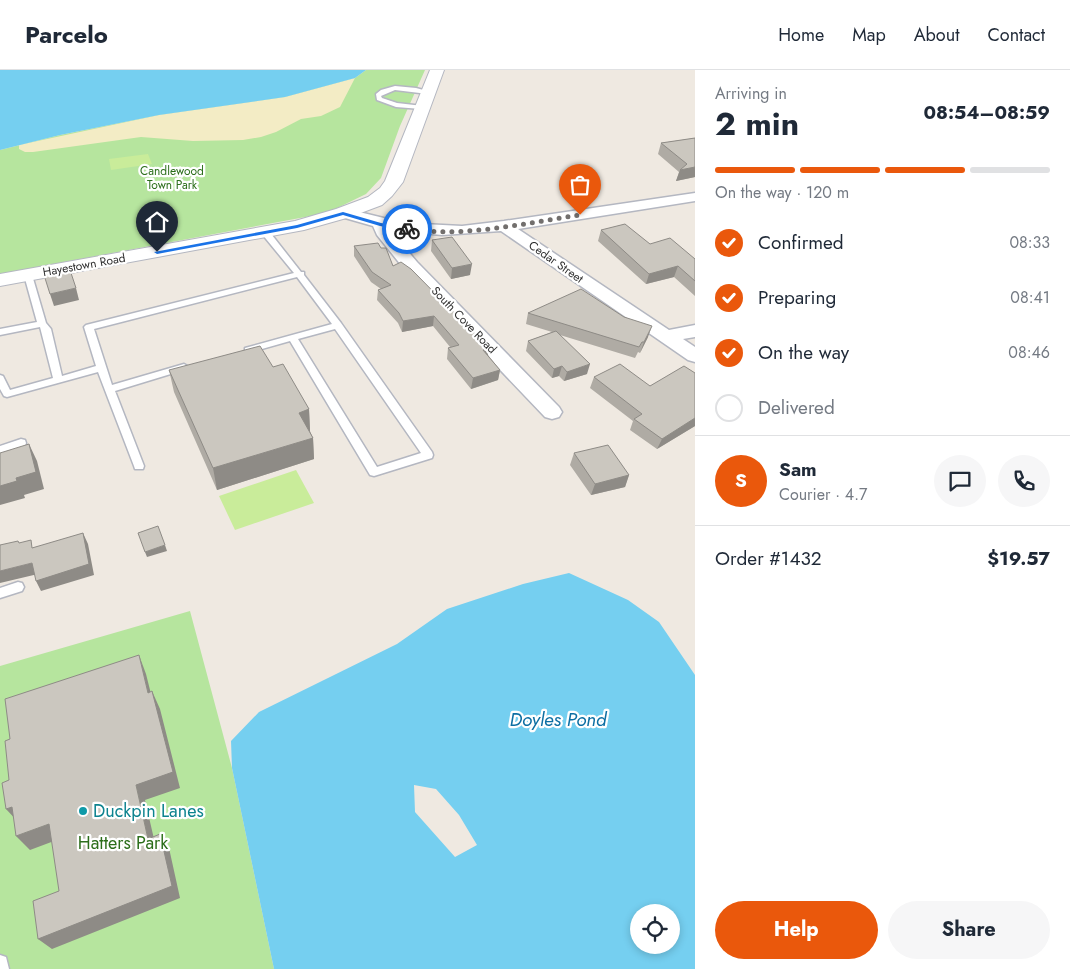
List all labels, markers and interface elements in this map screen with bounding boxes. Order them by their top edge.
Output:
text: Parcelo [25,17,108,52]
text: Home [778,22,824,48]
text: Map [852,22,886,48]
text: About [914,22,959,48]
text: Contact [987,22,1045,48]
text: Arriving in [715,82,787,105]
text: 08:54–08:59 [923,99,1050,126]
text: 2 min [715,101,799,147]
park label: Candlewood Town Park [140,162,204,194]
pin [559,164,601,215]
icon: bag [566,171,594,199]
text: On the way · 120 m [715,181,849,204]
pin [136,201,178,252]
courier [382,204,432,254]
icon: home [143,208,171,236]
icon: bike [393,215,421,243]
icon: check [715,229,743,257]
text: Confirmed [758,229,844,256]
text: 08:33 [1009,231,1050,254]
street label: Cedar Street [525,236,587,288]
street label: Hayestown Road [41,249,127,281]
street label: South Cove Road [427,282,501,358]
icon: check [715,284,743,312]
text: Preparing [758,284,836,311]
text: 08:41 [1010,286,1050,309]
icon: check [715,339,743,367]
text: On the way [758,339,849,366]
text: 08:46 [1008,341,1050,364]
text: Delivered [758,394,835,421]
button: chat [934,455,986,507]
button: phone [998,455,1050,507]
text: Sam [779,456,817,483]
text: S [735,467,747,494]
text: Courier · 4.7 [779,483,867,506]
text: Order #1432 [715,545,822,572]
text: $19.57 [987,545,1050,572]
water label: Doyles Pond [509,706,608,733]
place label: Duckpin Lanes [93,798,204,824]
marker: Duckpin Lanes [77,805,89,817]
park label: Hatters Park [78,830,168,856]
button: Help [715,901,878,959]
button: Share [888,901,1050,959]
map controls [630,904,680,954]
button: locate [630,904,680,954]

